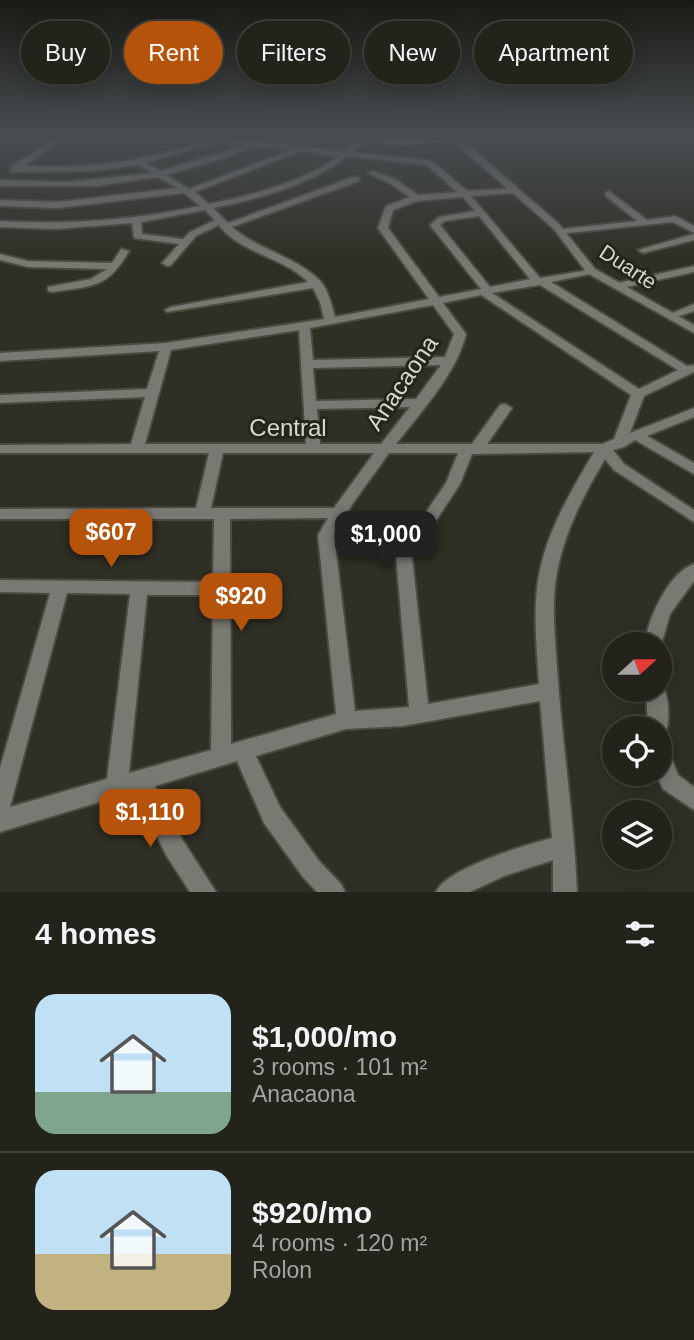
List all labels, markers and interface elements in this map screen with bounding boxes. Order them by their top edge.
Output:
chip: Buy [21,21,110,84]
chip: Rent [124,21,223,84]
chip: Filters [237,21,350,84]
chip: New [364,21,460,84]
chip: Apartment [474,21,633,84]
street label: Duarte [596,240,661,293]
street label: Anacaona [360,330,443,435]
street label: Central [249,414,327,441]
pin: $607 [70,510,152,569]
pin: $1,000 [329,512,443,571]
text: $607 [85,519,137,545]
text: $1,000 [351,521,421,547]
pin: $920 [200,574,282,633]
text: $920 [215,583,267,609]
north arrow [602,632,672,702]
map controls [602,632,672,870]
button: locate [602,716,672,786]
pin: $1,110 [93,790,207,849]
text: $1,110 [115,799,185,825]
button: layers [602,800,672,870]
icon: filters [621,915,659,953]
text: 4 homes [35,917,157,950]
text: $1,000/mo [252,1020,397,1053]
icon: home [91,1022,175,1106]
text: 3 rooms · 101 m² [252,1054,427,1080]
text: Anacaona [252,1081,356,1107]
text: $920/mo [252,1196,372,1229]
icon: home [91,1198,175,1282]
text: 4 rooms · 120 m² [252,1230,427,1256]
text: Rolon [252,1257,312,1283]

